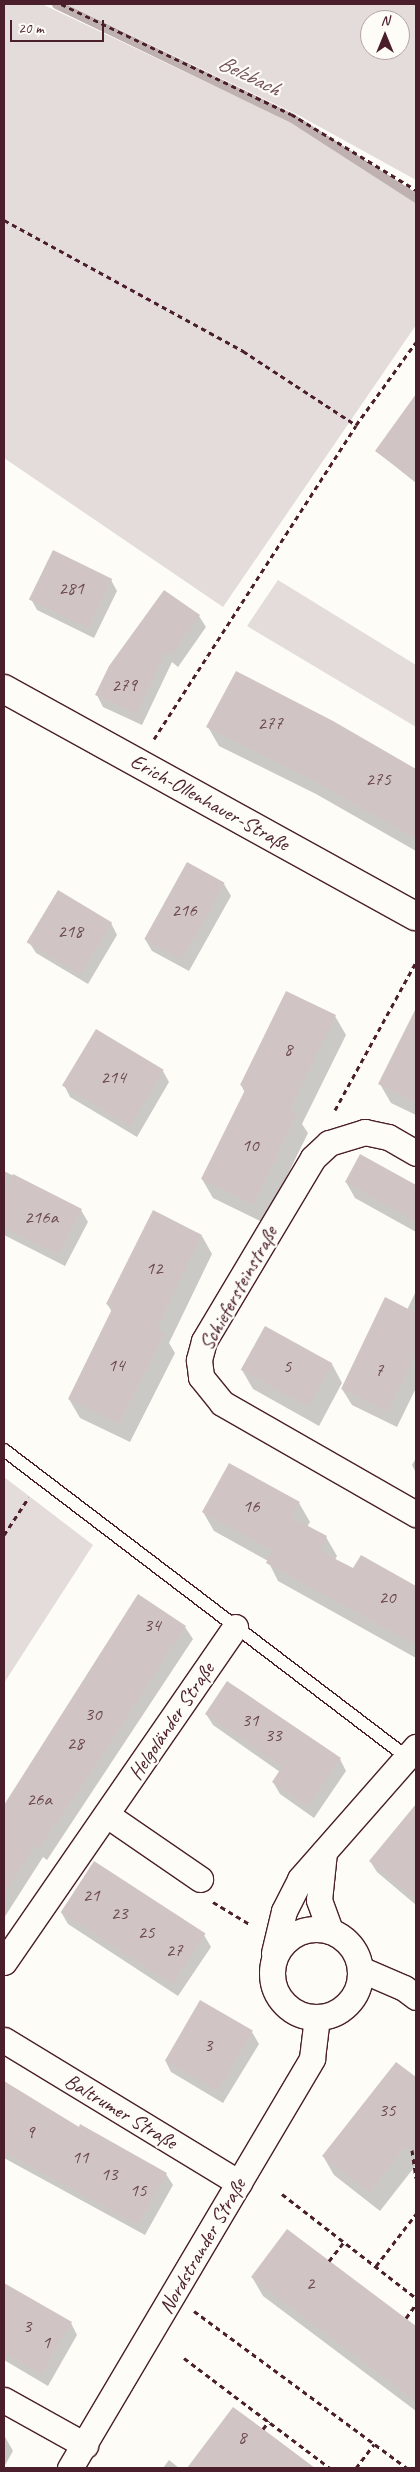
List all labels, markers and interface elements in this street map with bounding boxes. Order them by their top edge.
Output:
scale bar [12,10,106,42]
north arrow [360,10,410,60]
text: N [381,12,389,29]
text: 20 m [18,19,44,38]
water label: Belzbach [214,50,284,102]
house number: 281 [58,578,84,600]
house number: 279 [111,675,137,697]
house number: 277 [257,713,283,735]
street label: Erich-Ollenhauer-Straße [126,748,294,856]
house number: 275 [365,769,391,791]
house number: 216 [171,900,197,922]
house number: 218 [57,921,83,943]
house number: 8 [284,1039,292,1061]
house number: 214 [100,1067,126,1089]
house number: 10 [241,1135,259,1157]
house number: 216a [24,1207,58,1229]
street label: Schiefersteinstraße [194,1222,282,1354]
house number: 12 [145,1258,163,1280]
house number: 14 [107,1355,125,1377]
house number: 5 [283,1356,291,1378]
house number: 7 [375,1360,383,1382]
house number: 16 [242,1496,260,1518]
house number: 20 [378,1587,396,1609]
house number: 34 [143,1615,161,1637]
street label: Helgoländer Straße [122,1657,220,1785]
house number: 30 [84,1704,102,1726]
house number: 31 [241,1710,259,1732]
house number: 33 [264,1725,282,1747]
house number: 28 [66,1733,84,1755]
house number: 26a [26,1789,52,1811]
house number: 21 [82,1885,100,1907]
house number: 23 [110,1903,128,1925]
house number: 25 [137,1922,155,1944]
house number: 27 [165,1940,183,1962]
house number: 3 [204,2035,212,2057]
street label: Baltrumer Straße [60,2068,182,2154]
house number: 35 [378,2100,396,2122]
house number: 9 [26,2122,34,2144]
house number: 11 [71,2147,89,2169]
house number: 13 [100,2164,118,2186]
street label: Nordstrander Straße [153,2174,251,2318]
house number: 15 [129,2180,147,2202]
house number: 2 [306,2273,314,2295]
house number: 3 [23,2316,31,2338]
house number: 1 [42,2332,50,2354]
house number: 8 [238,2427,246,2449]

